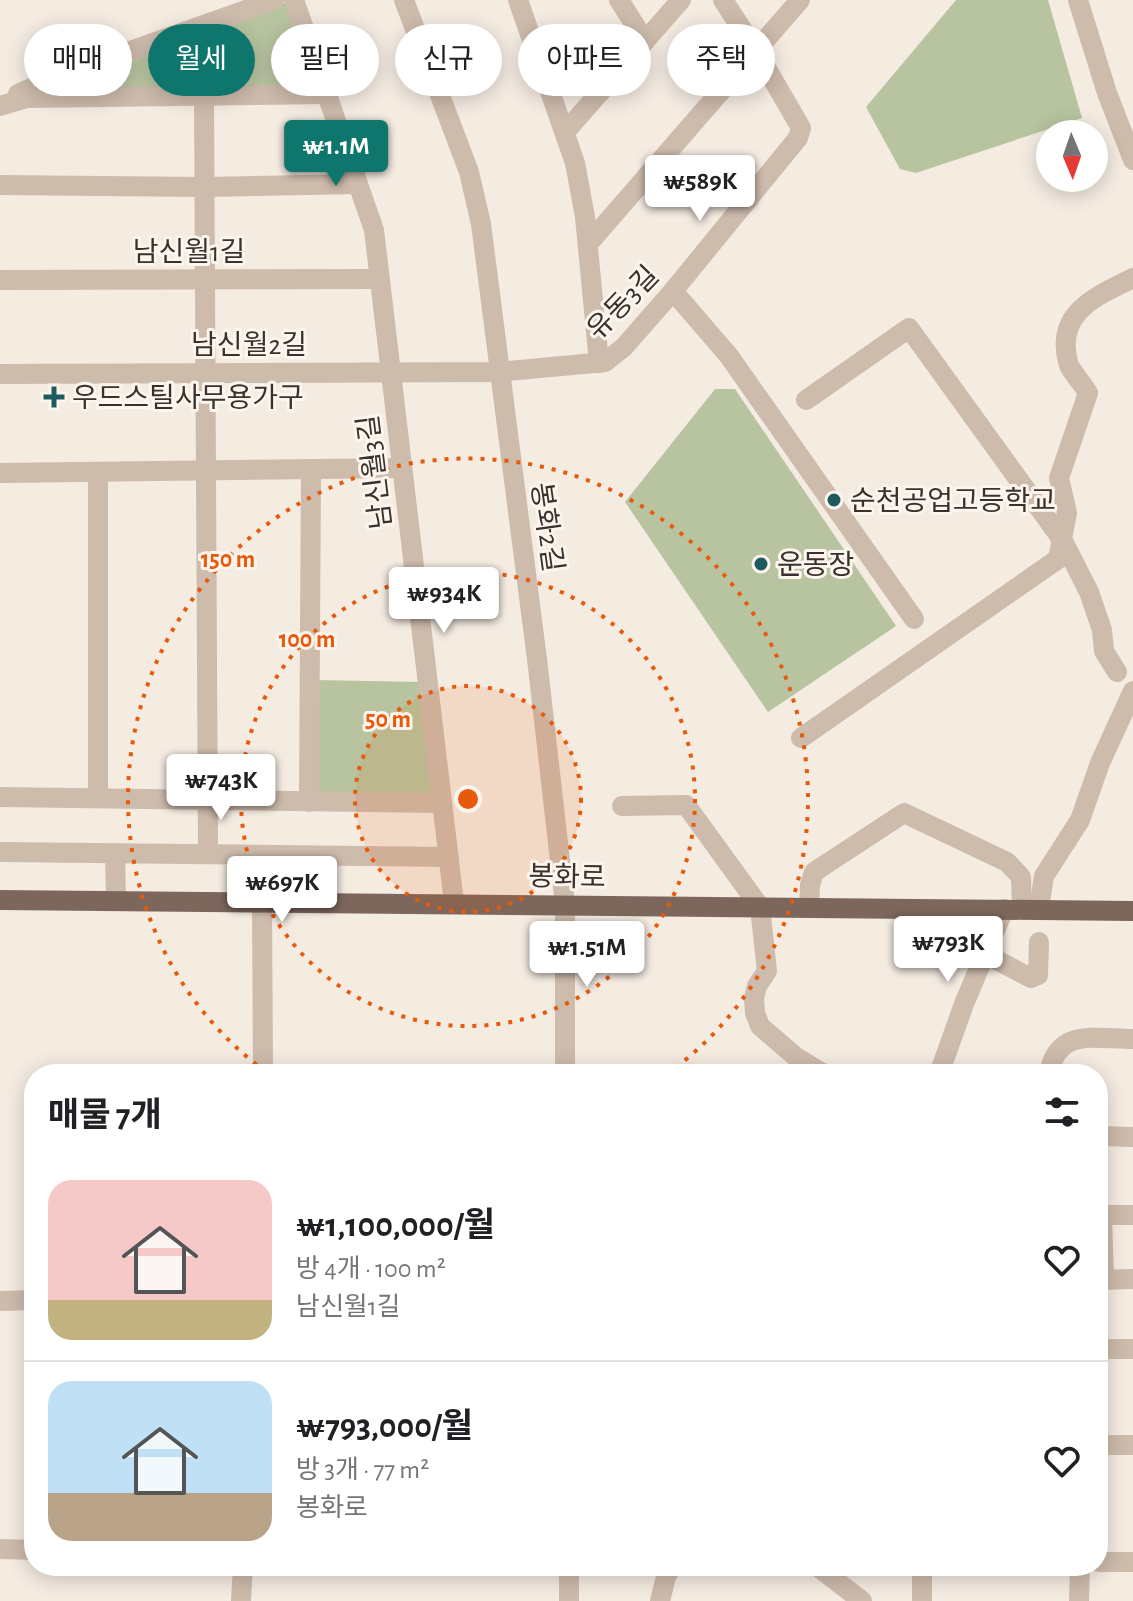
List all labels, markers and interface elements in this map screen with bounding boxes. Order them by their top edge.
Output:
chip: 매매 [24,24,132,96]
chip: 월세 [148,24,255,96]
chip: 필터 [271,24,379,96]
chip: 신규 [395,24,502,96]
chip: 아파트 [518,24,651,96]
chip: 주택 [667,24,775,96]
pin: ₩1.1M [280,120,392,188]
north arrow [1036,120,1108,192]
map controls [1036,120,1108,192]
text: ₩1.1M [302,133,370,159]
pin: ₩589K [644,155,756,223]
text: ₩589K [663,168,737,194]
street label: 남신월1길 [133,237,245,267]
street label: 유동3길 [581,260,664,345]
street label: 남신월2길 [191,330,307,360]
place label: 우드스틸사무용가구 [72,383,304,413]
marker: 우드스틸사무용가구 [43,386,65,408]
street label: 남신월3길 [353,413,397,531]
street label: 봉화2길 [526,480,568,574]
place label: 순천공업고등학교 [850,486,1056,516]
marker: 순천공업고등학교 [825,491,843,509]
text: 150 m [201,548,255,572]
place label: 운동장 [777,550,854,580]
marker: 운동장 [752,555,770,573]
pin: ₩934K [388,567,500,635]
text: ₩934K [407,580,481,606]
text: 100 m [279,628,335,652]
text: 50 m [365,708,411,732]
pin: ₩743K [165,754,277,822]
text: ₩743K [184,767,258,793]
centre of rings [454,785,482,813]
pin: ₩697K [226,856,338,924]
street label: 봉화로 [528,861,606,893]
text: ₩697K [245,869,319,895]
pin: ₩793K [892,916,1004,984]
pin: ₩1.51M [522,921,652,989]
text: ₩793K [912,929,984,955]
text: ₩1.51M [548,934,626,960]
icon: filters [1040,1090,1084,1134]
text: 매물 7개 [48,1099,162,1133]
text: ₩1,100,000/월 [296,1209,495,1243]
icon: home [112,1212,208,1308]
icon: heart [1040,1238,1084,1282]
text: 방 4개 · 100 m² [296,1256,446,1282]
text: 남신월1길 [296,1294,401,1320]
text: ₩793,000/월 [296,1410,473,1444]
icon: home [112,1413,208,1509]
icon: heart [1040,1439,1084,1483]
text: 방 3개 · 77 m² [296,1457,429,1483]
text: 봉화로 [296,1495,368,1521]

